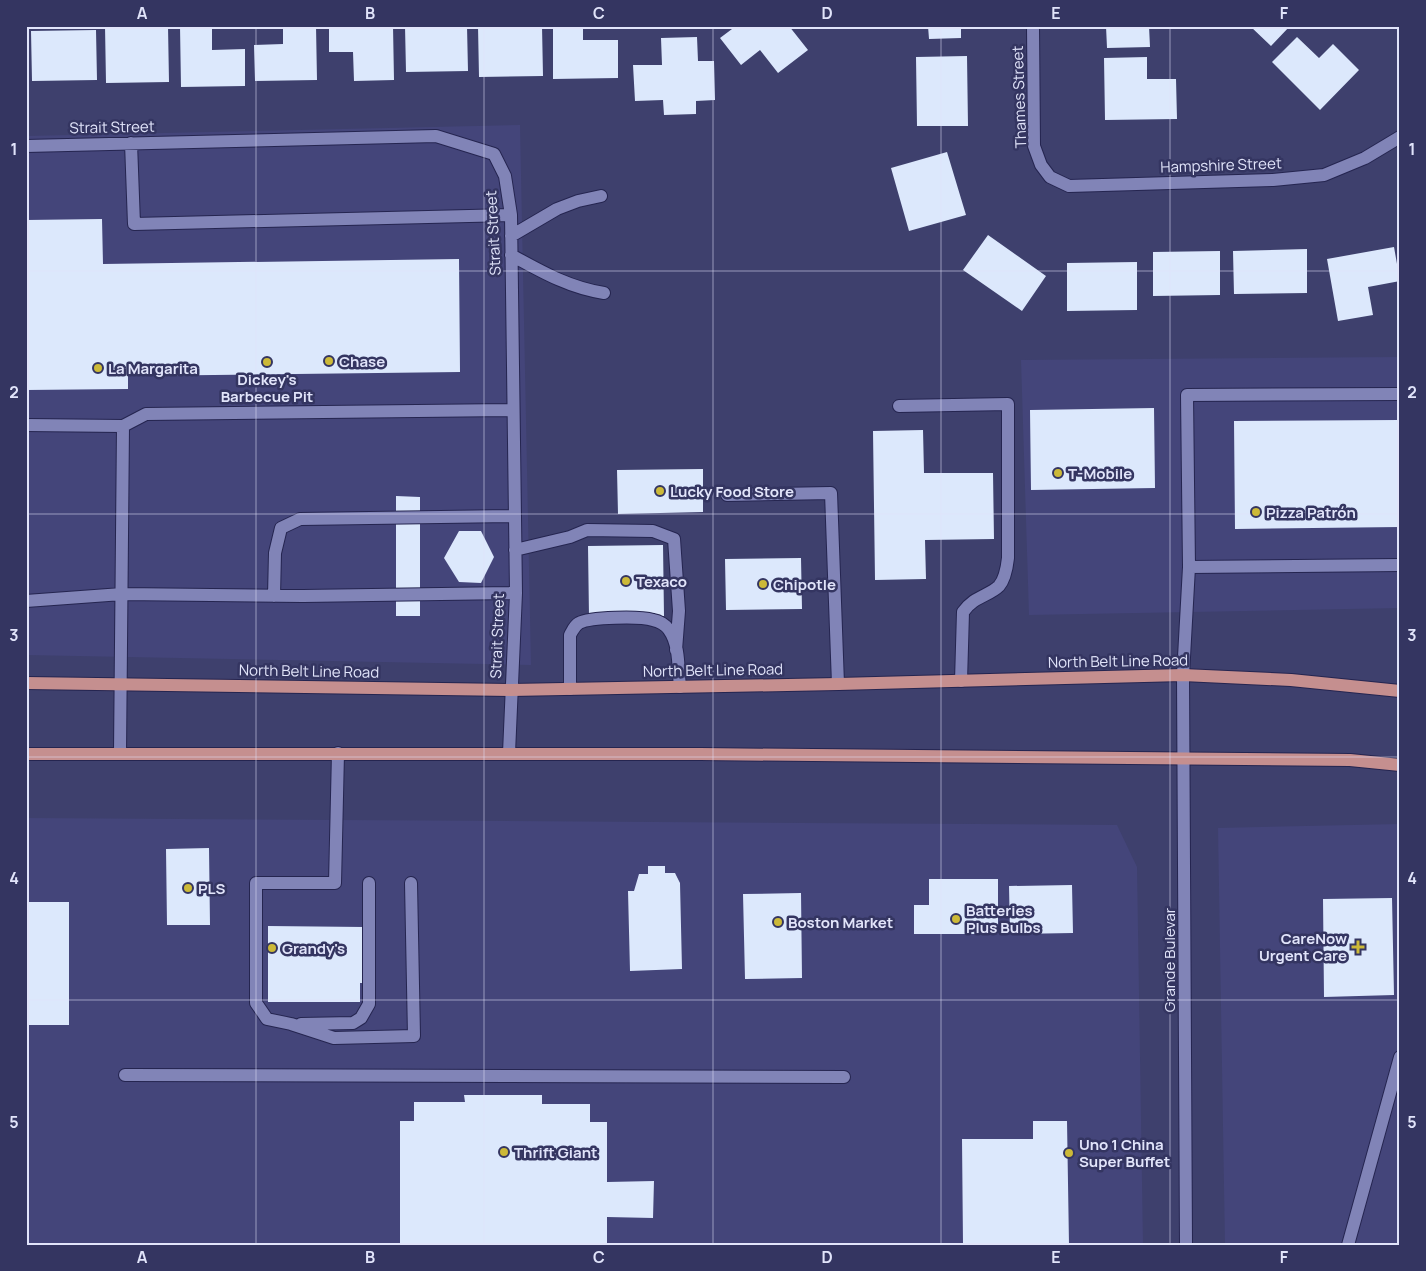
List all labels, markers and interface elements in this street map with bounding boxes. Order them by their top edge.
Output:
text: A [137,2,148,24]
text: B [365,2,375,24]
text: C [593,2,605,24]
text: D [821,2,833,24]
text: E [1051,2,1061,24]
text: F [1280,2,1289,24]
street label: Thames Street [1007,45,1031,149]
street label: Strait Street [69,116,155,138]
text: 1 [10,138,18,160]
text: 1 [1408,138,1416,160]
street label: Hampshire Street [1160,152,1282,178]
street label: Strait Street [480,190,506,276]
place label: Chase [339,351,385,372]
marker: Chase [323,355,335,367]
marker: Dickey's Barbecue Pit [261,356,273,368]
place label: La Margarita [108,358,198,379]
marker: La Margarita [92,362,104,374]
place label: Dickey's Barbecue Pit [221,369,313,407]
text: 2 [9,381,19,403]
text: 2 [1407,381,1417,403]
place label: T-Mobile [1068,463,1132,484]
marker: T-Mobile [1052,467,1064,479]
place label: Lucky Food Store [670,481,794,502]
marker: Lucky Food Store [654,485,666,497]
place label: Pizza Patrón [1266,502,1356,523]
marker: Pizza Patrón [1250,506,1262,518]
place label: Texaco [636,571,687,592]
place label: Chipotle [773,574,836,595]
marker: Texaco [620,575,632,587]
marker: Chipotle [757,578,769,590]
street label: Strait Street [485,593,509,679]
text: 3 [9,624,19,646]
text: 3 [1407,624,1417,646]
street label: North Belt Line Road [1048,649,1188,673]
street label: North Belt Line Road [643,658,783,682]
street label: North Belt Line Road [239,659,379,683]
text: 4 [9,867,19,889]
text: 4 [1407,867,1417,889]
place label: PLS [198,878,226,899]
marker: PLS [182,882,194,894]
place label: Batteries Plus Bulbs [966,900,1041,938]
street label: Grande Bulevar [1159,907,1180,1012]
place label: Boston Market [788,912,893,933]
marker: Batteries Plus Bulbs [950,913,962,925]
marker: Boston Market [772,916,784,928]
place label: CareNow Urgent Care [1259,928,1347,966]
place label: Grandy's [282,938,345,959]
marker: CareNow Urgent Care [1351,940,1365,954]
marker: Grandy's [266,942,278,954]
text: 5 [9,1111,19,1133]
text: 5 [1407,1111,1417,1133]
place label: Uno 1 China Super Buffet [1079,1134,1170,1172]
place label: Thrift Giant [514,1142,598,1163]
marker: Thrift Giant [498,1146,510,1158]
marker: Uno 1 China Super Buffet [1063,1147,1075,1159]
text: A [137,1246,148,1268]
text: B [365,1246,375,1268]
text: C [593,1246,605,1268]
text: D [821,1246,833,1268]
text: E [1051,1246,1061,1268]
text: F [1280,1246,1289,1268]

